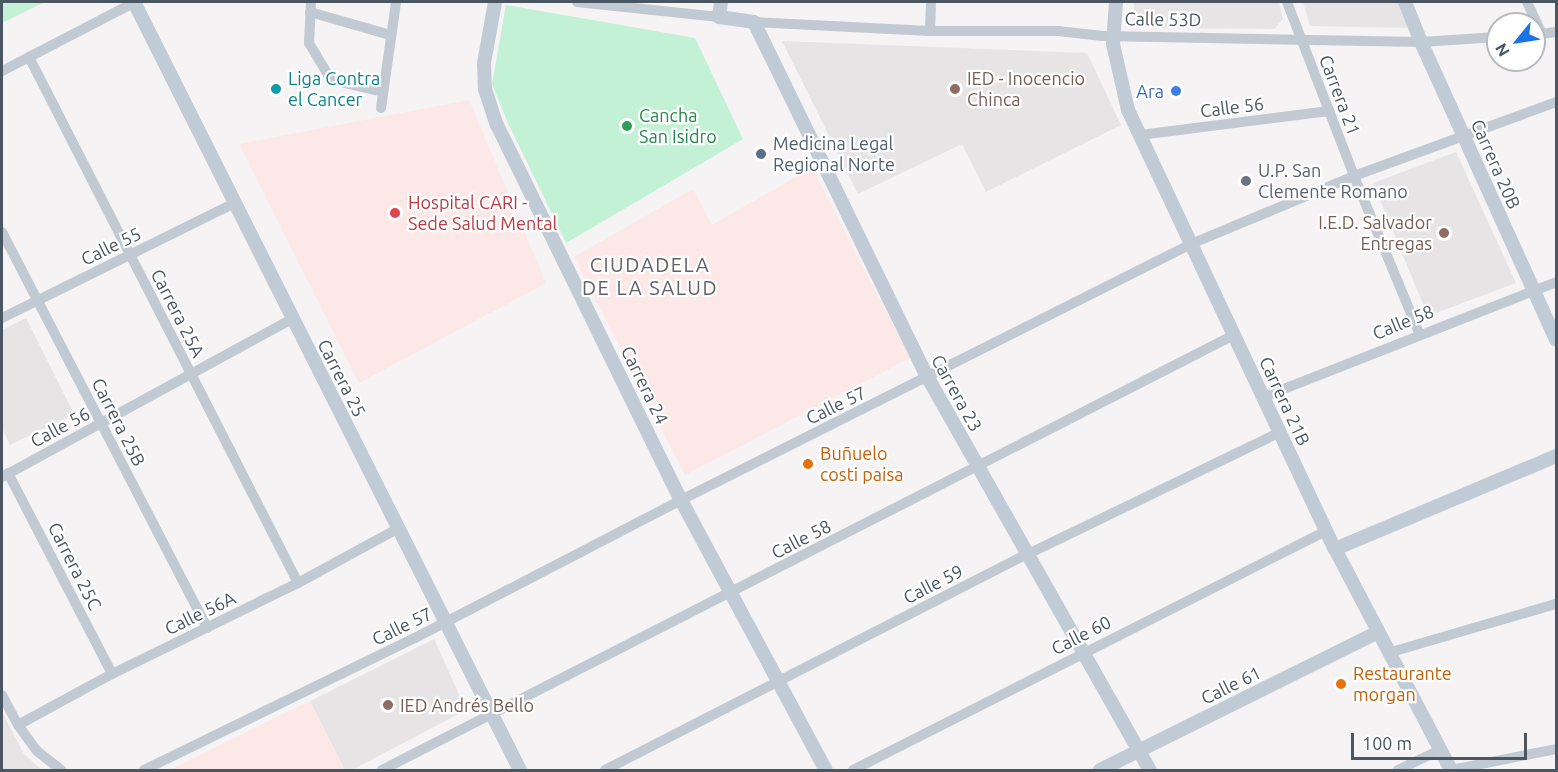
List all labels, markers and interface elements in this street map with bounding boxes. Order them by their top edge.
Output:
street label: Calle 53D [1124,8,1202,30]
north arrow [1486,12,1546,72]
text: N [1491,40,1513,60]
street label: Carrera 21 [1315,52,1365,138]
place label: Liga Contra el Cancer [288,68,380,110]
place label: IED - Inocencio Chinca [967,68,1085,110]
place label: Ara [1136,80,1164,102]
marker: Liga Contra el Cancer [269,82,283,96]
marker: IED - Inocencio Chinca [948,82,962,96]
marker: Ara [1169,84,1183,98]
street label: Calle 56 [1199,92,1265,122]
place label: Cancha San Isidro [639,105,717,148]
street label: Carrera 20B [1467,116,1525,212]
marker: Cancha San Isidro [620,119,634,133]
place label: Medicina Legal Regional Norte [773,133,895,176]
marker: Medicina Legal Regional Norte [754,147,768,161]
place label: U.P. San Clemente Romano [1258,160,1408,202]
marker: U.P. San Clemente Romano [1239,174,1253,188]
place label: Hospital CARI - Sede Salud Mental [408,192,557,234]
marker: Hospital CARI - Sede Salud Mental [386,204,404,222]
place label: I.E.D. Salvador Entregas [1318,212,1432,254]
street label: Calle 55 [77,222,145,270]
marker: I.E.D. Salvador Entregas [1437,226,1451,240]
district label: CIUDADELA DE LA SALUD [582,252,718,299]
street label: Carrera 25A [147,265,209,361]
street label: Calle 58 [1369,300,1437,344]
street label: Carrera 25 [313,336,371,420]
street label: Carrera 24 [617,342,673,428]
street label: Carrera 23 [927,351,987,435]
street label: Carrera 21B [1255,353,1315,449]
street label: Carrera 25B [88,374,150,470]
street label: Calle 57 [802,381,870,429]
street label: Calle 56 [27,402,93,452]
place label: Buñuelo costi paisa [820,443,903,486]
marker: Buñuelo costi paisa [801,457,815,471]
street label: Calle 58 [768,515,834,563]
street label: Carrera 25C [44,519,106,613]
street label: Calle 59 [900,560,966,608]
street label: Calle 56A [161,587,239,639]
street label: Calle 57 [368,602,436,650]
street label: Calle 60 [1048,611,1114,659]
street label: Calle 61 [1197,661,1265,709]
place label: Restaurante morgan [1353,663,1452,706]
marker: Restaurante morgan [1334,677,1348,691]
place label: IED Andrés Bello [400,694,534,716]
marker: IED Andrés Bello [381,698,395,712]
scale bar [1354,721,1530,759]
text: 100 m [1362,733,1412,753]

